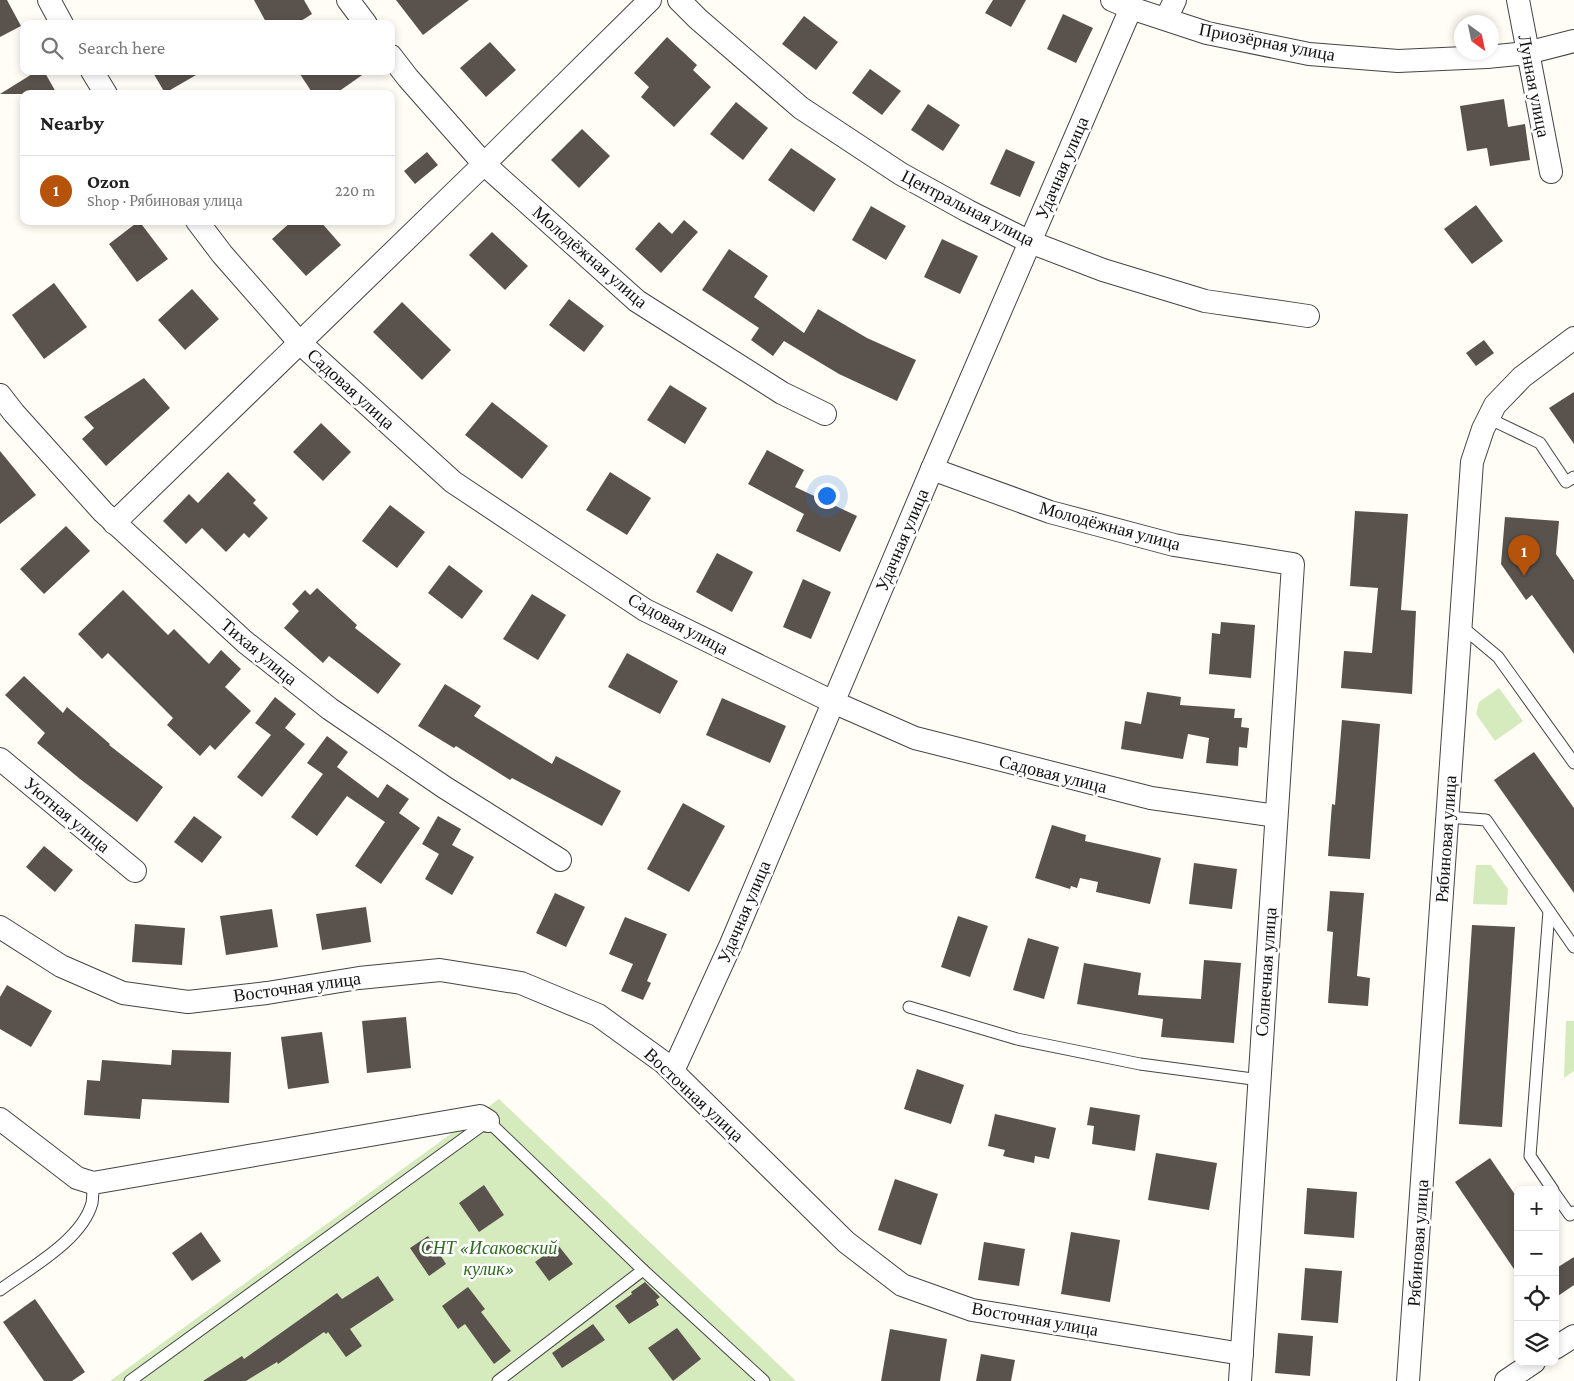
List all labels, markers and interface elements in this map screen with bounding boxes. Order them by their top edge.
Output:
north arrow [1454,15,1499,60]
street label: Приозёрная улица [1197,19,1337,65]
search box [20,20,395,75]
street label: Лунная улица [1514,33,1554,139]
icon: search [38,34,66,62]
text: Search here [78,37,165,58]
text: Nearby [40,111,104,135]
street label: Удачная улица [1031,114,1093,222]
street label: Центральная улица [898,166,1038,250]
text: Ozon [87,171,130,192]
text: 1 [53,182,59,199]
text: 220 m [335,182,375,199]
text: Shop · Рябиновая улица [87,192,242,209]
street label: Молодёжная улица [529,202,651,312]
street label: Садовая улица [303,345,399,433]
your location [814,483,840,509]
street label: Удачная улица [871,486,933,594]
street label: Молодёжная улица [1037,498,1183,554]
pin: 1 [1508,535,1540,576]
street label: Садовая улица [625,589,731,659]
street label: Тихая улица [217,614,301,690]
street label: Садовая улица [997,751,1109,797]
street label: Уютная улица [20,773,114,857]
street label: Рябиновая улица [1432,775,1460,903]
street label: Удачная улица [713,858,775,966]
street label: Солнечная улица [1252,907,1281,1037]
street label: Восточная улица [232,968,362,1006]
street label: Восточная улица [640,1044,748,1146]
street label: Рябиновая улица [1404,1179,1432,1307]
map controls [1514,1186,1559,1366]
button: + [1514,1186,1559,1231]
button: − [1514,1231,1559,1276]
park label: СНТ «Исаковский кулик» [421,1238,557,1279]
button: locate [1514,1276,1559,1321]
street label: Восточная улица [970,1298,1100,1340]
button: layers [1514,1321,1559,1366]

